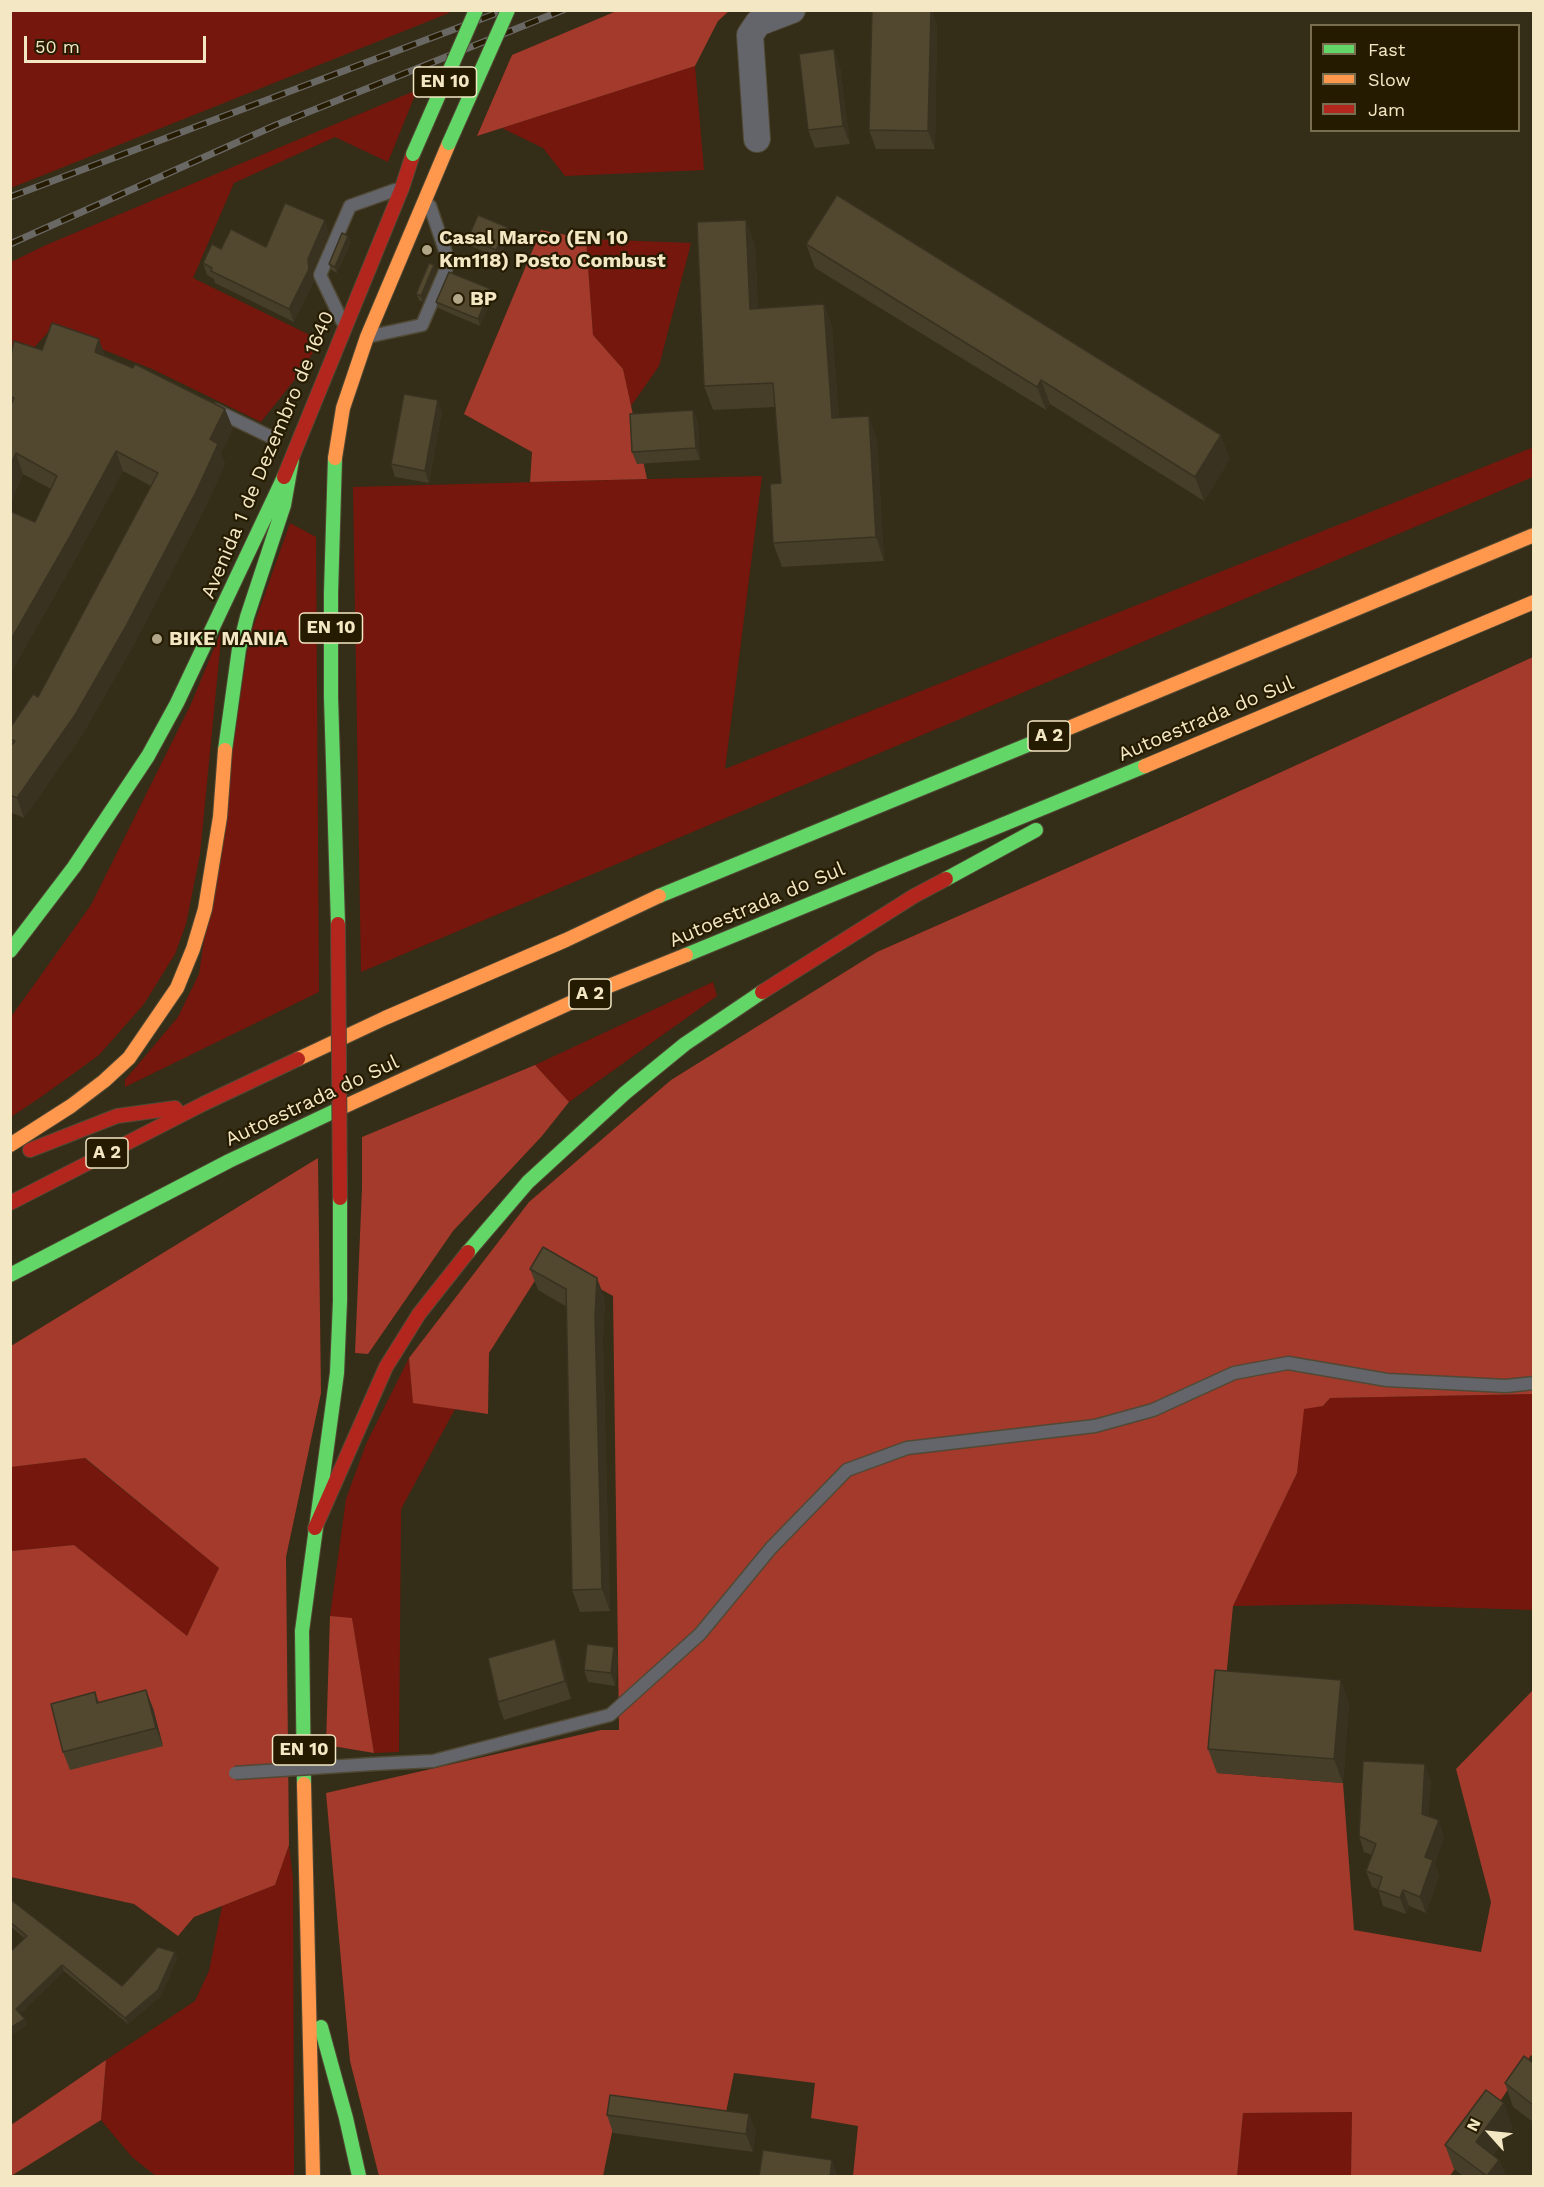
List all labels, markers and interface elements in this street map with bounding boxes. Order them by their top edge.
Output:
scale bar [27,24,208,62]
legend [1310,24,1520,132]
text: 50 m [35,36,80,57]
text: Fast [1368,39,1405,60]
road number: EN 10 [414,67,476,97]
text: Slow [1368,69,1411,90]
text: Jam [1368,99,1405,120]
place label: Casal Marco (EN 10 Km118) Posto Combust [439,226,666,273]
marker: Casal Marco (EN 10 Km118) Posto Combust [420,243,434,257]
place label: BP [470,287,497,311]
marker: BP [451,292,465,306]
street label: Avenida 1 de Dezembro de 1640 [196,308,340,602]
road number: EN 10 [300,613,362,643]
place label: BIKE MANIA [169,627,288,651]
marker: BIKE MANIA [150,632,164,646]
street label: Autoestrada do Sul [1114,671,1298,767]
road number: A 2 [1028,721,1070,751]
street label: Autoestrada do Sul [665,857,849,953]
road number: A 2 [569,979,611,1009]
street label: Autoestrada do Sul [221,1050,403,1152]
road number: A 2 [86,1138,128,1168]
road number: EN 10 [272,1735,336,1765]
north arrow [1460,2103,1520,2163]
text: N [1462,2115,1485,2134]

